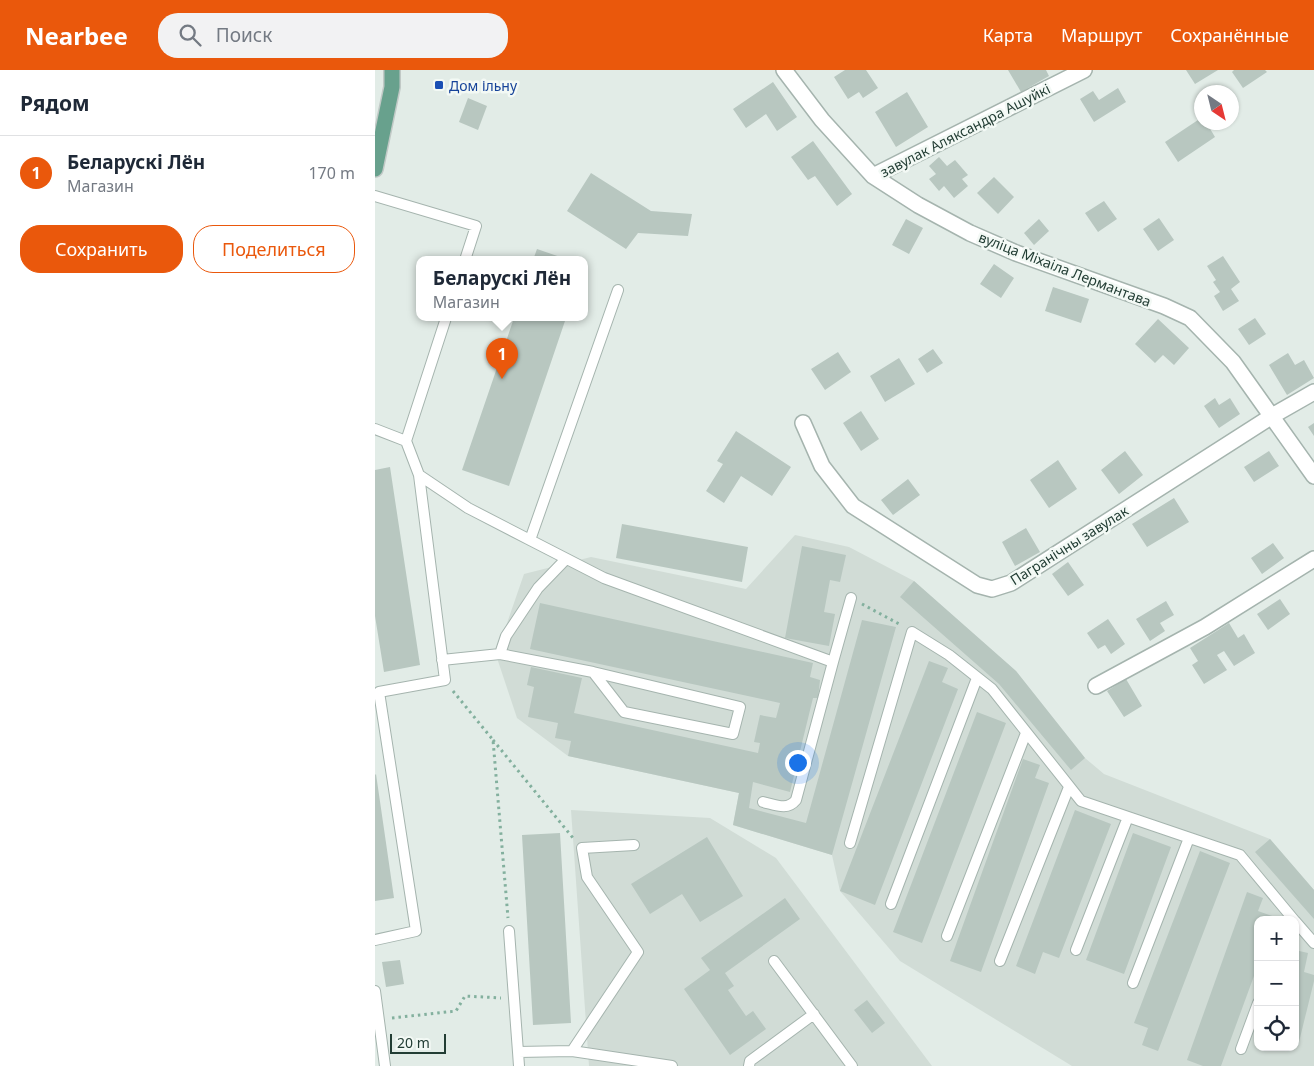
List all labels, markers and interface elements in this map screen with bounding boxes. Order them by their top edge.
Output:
search box [158,13,508,58]
text: Nearbee [25,19,128,52]
icon: search [176,21,204,49]
text: Поиск [216,22,272,48]
text: Карта [983,23,1033,47]
text: Маршрут [1061,23,1142,47]
text: Сохранённые [1170,23,1289,47]
place label: Дом ільну [449,76,518,95]
marker: Дом ільну [433,79,445,91]
street label: завулак Аляксандра Ашуйкі [877,79,1053,181]
north arrow [1194,85,1239,130]
text: Рядом [20,89,90,117]
text: Беларускі Лён [67,149,205,175]
text: 1 [31,162,41,184]
text: 170 m [308,162,355,184]
text: Магазин [67,175,134,197]
button: Сохранить [20,225,183,273]
button: Поделиться [193,225,355,273]
street label: вуліца Міхаіла Лермантава [976,227,1154,311]
popup [416,256,588,321]
text: Беларускі Лён [433,265,571,291]
text: Магазин [433,291,500,313]
pin: 1 [486,338,518,379]
street label: Пагранічны завулак [1006,501,1132,589]
your location [785,750,811,776]
map controls [1254,916,1299,1051]
button: + [1254,916,1299,961]
button: − [1254,961,1299,1006]
button: locate [1254,1006,1299,1051]
scale bar [390,1031,446,1054]
text: 20 m [397,1033,430,1052]

